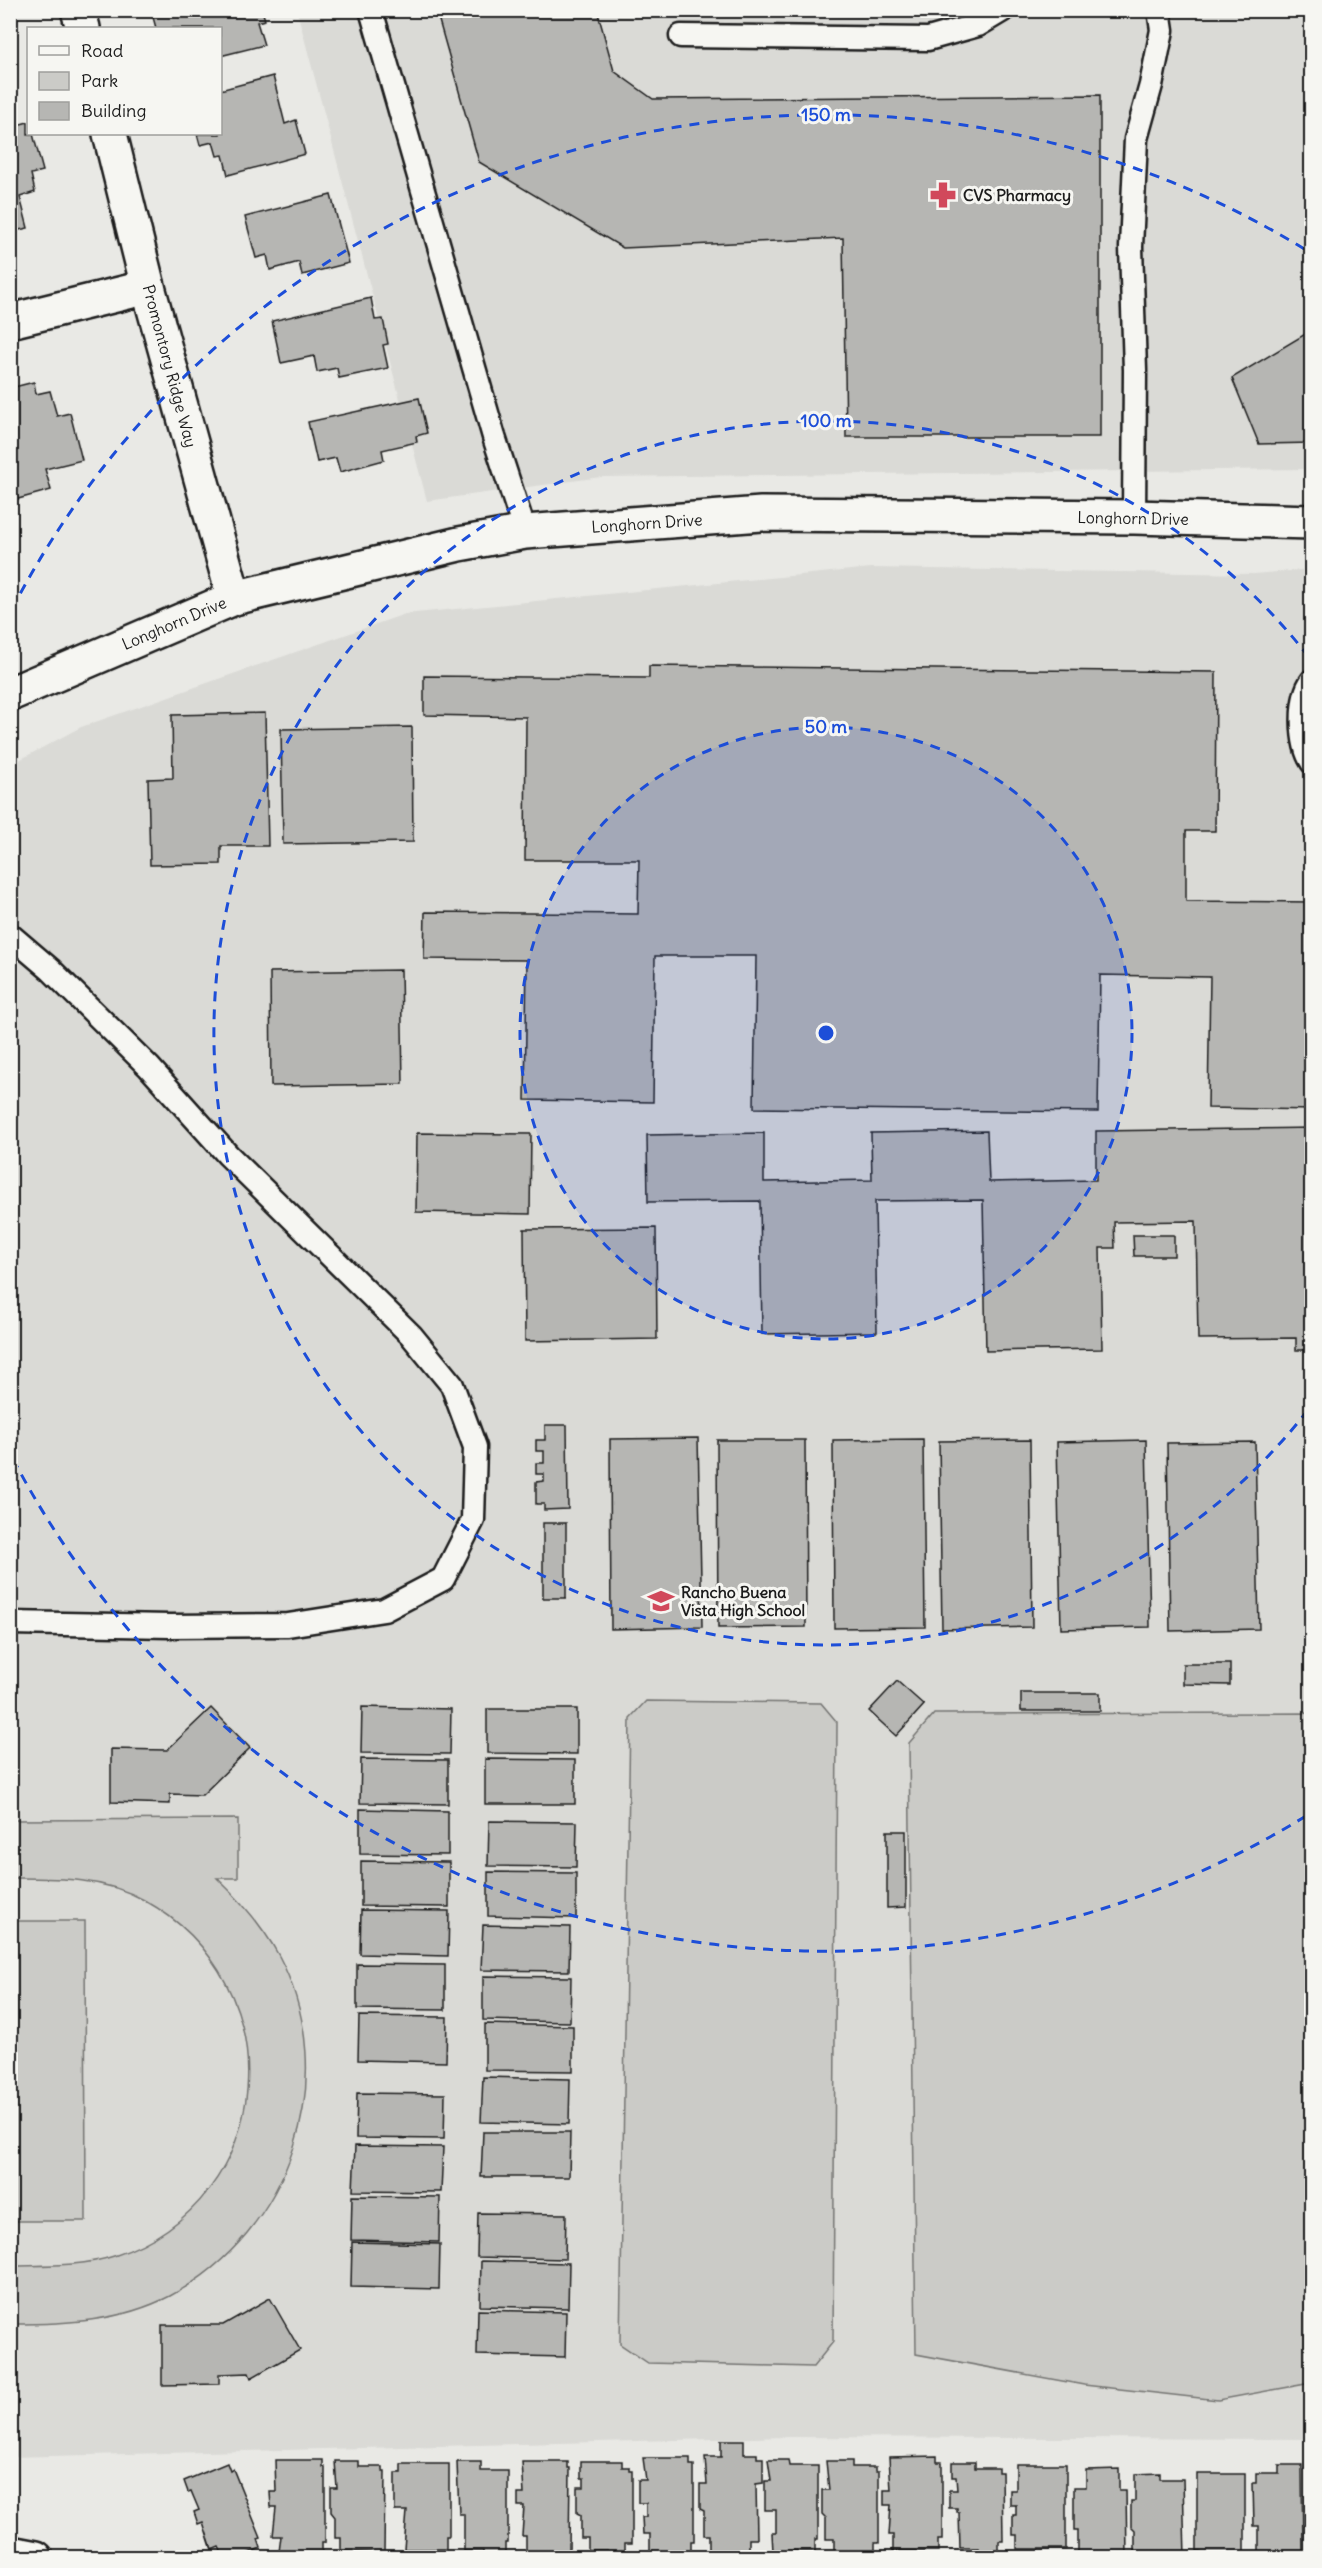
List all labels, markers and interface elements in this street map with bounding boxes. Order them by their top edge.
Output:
legend [27,27,222,135]
text: Road [81,39,124,62]
text: Park [81,69,118,92]
text: Building [81,99,146,122]
text: 150 m [801,103,851,126]
pharmacy icon: CVS Pharmacy [928,180,958,210]
place label: CVS Pharmacy [963,185,1071,206]
street label: Promontory Ridge Way [139,282,201,450]
text: 100 m [801,409,852,432]
street label: Longhorn Drive [1077,507,1189,529]
street label: Longhorn Drive [591,509,703,537]
street label: Longhorn Drive [119,592,229,654]
text: 50 m [805,715,847,738]
centre of rings [816,1023,836,1043]
place label: Rancho Buena Vista High School [681,1582,805,1621]
school or university icon: Rancho Buena Vista High School [646,1586,676,1616]

